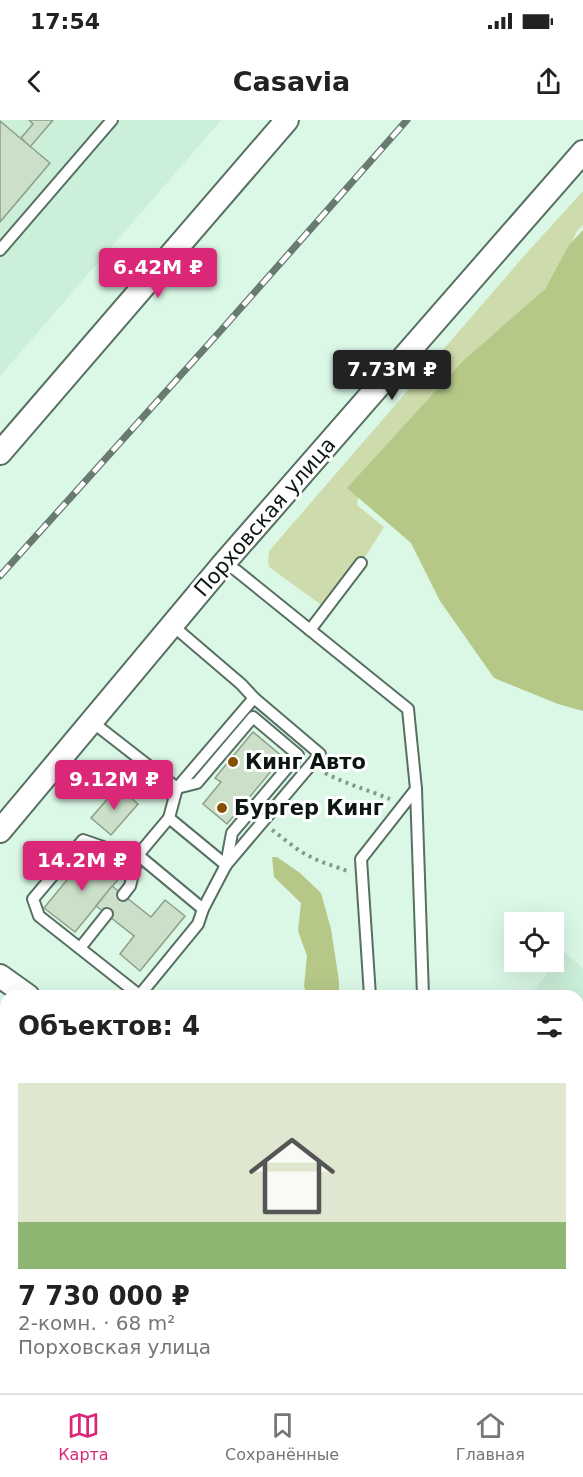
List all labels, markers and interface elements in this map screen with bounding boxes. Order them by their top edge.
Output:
text: 17:54 [30,9,100,34]
icon: back [18,65,51,98]
icon: share [532,65,565,98]
text: Casavia [233,66,350,97]
pin: 6.42M ₽ [103,248,213,299]
text: 6.42M ₽ [113,255,203,279]
pin: 7.73M ₽ [337,350,447,401]
text: 7.73M ₽ [347,357,437,381]
street label: Порховская улица [189,433,341,601]
place label: Кинг Авто [245,750,366,774]
marker: Кинг Авто [226,755,240,769]
pin: 9.12M ₽ [59,760,169,811]
text: 9.12M ₽ [69,767,159,791]
place label: Бургер Кинг [234,796,384,820]
marker: Бургер Кинг [215,801,229,815]
pin: 14.2M ₽ [27,841,137,892]
text: 14.2M ₽ [37,848,127,872]
map controls [504,912,564,972]
button: locate [504,912,564,972]
icon: filters [533,1010,566,1043]
text: Объектов: 4 [18,1011,200,1041]
icon: home [238,1122,346,1230]
text: 7 730 000 ₽ [18,1281,190,1311]
text: 2-комн. · 68 m² [18,1311,175,1335]
text: Порховская улица [18,1335,211,1359]
tab: Карта [58,1409,109,1464]
tab: Сохранённые [225,1409,339,1464]
tab: Главная [456,1409,525,1464]

